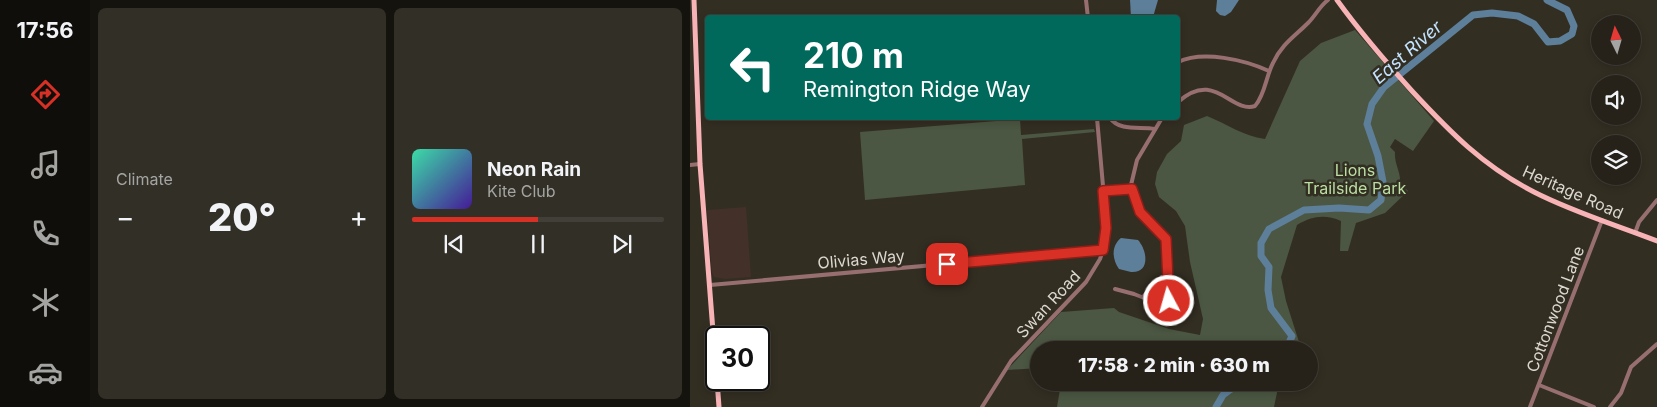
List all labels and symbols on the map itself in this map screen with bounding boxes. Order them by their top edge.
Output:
water label: East River [1368,15,1447,88]
north arrow [1591,15,1641,65]
park label: Lions Trailside Park [1304,160,1406,198]
street label: Heritage Road [1520,161,1626,223]
pin [926,243,968,285]
street label: Cottonwood Lane [1522,243,1588,375]
street label: Olivias Way [817,245,905,273]
street label: Swan Road [1012,266,1084,342]
position arrow [1142,274,1194,326]
speed limit sign: 30 [705,326,770,391]

